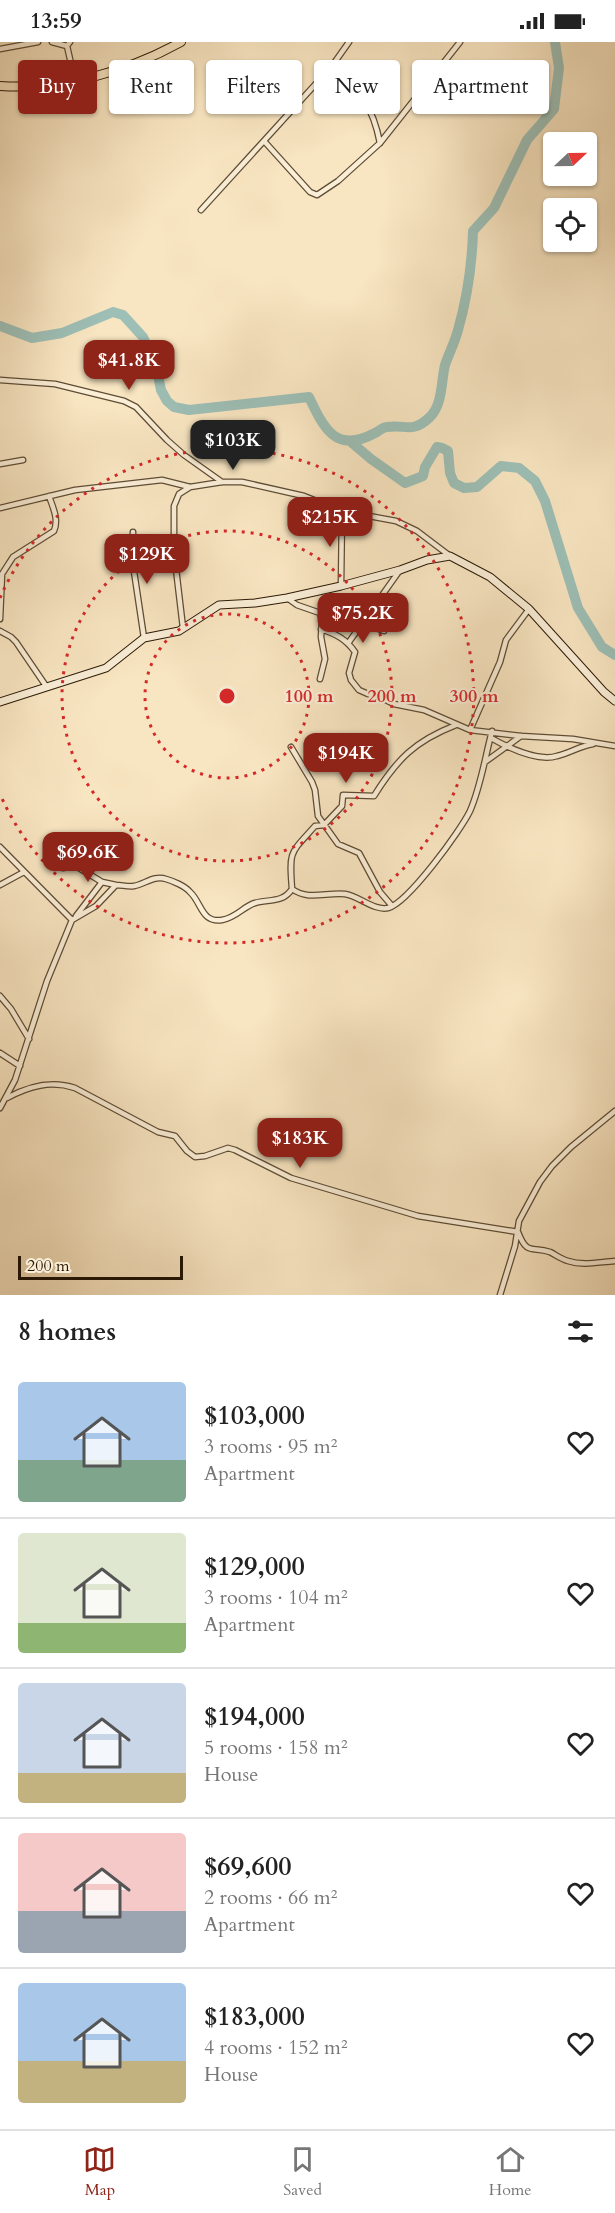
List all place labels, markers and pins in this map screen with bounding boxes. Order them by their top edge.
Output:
pin: $41.8K [80,340,178,391]
pin: $103K [191,420,275,471]
pin: $215K [288,497,372,548]
pin: $129K [105,534,189,585]
pin: $75.2K [314,593,412,644]
centre of rings [217,686,237,706]
pin: $194K [304,733,388,784]
pin: $69.6K [39,832,137,883]
pin: $183K [258,1118,342,1169]

